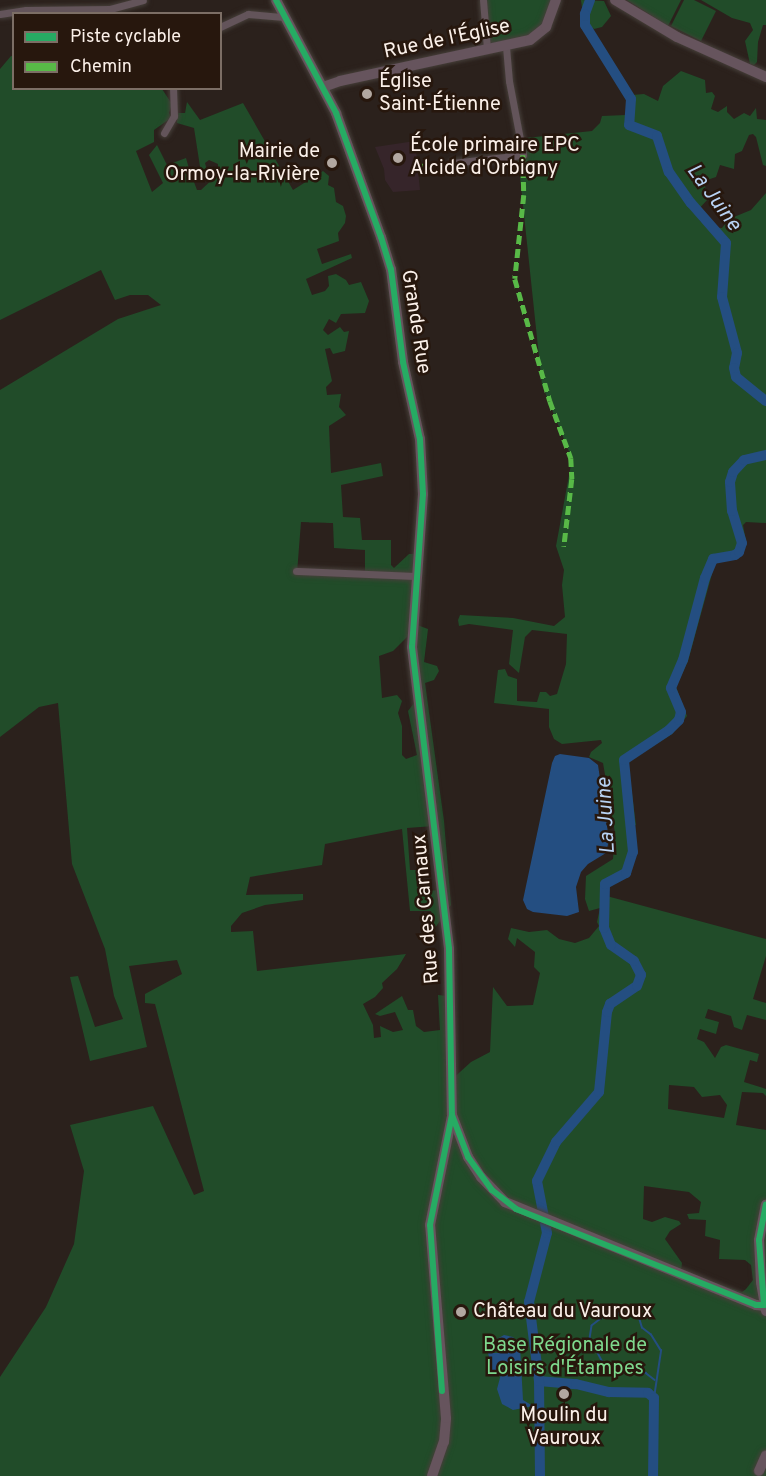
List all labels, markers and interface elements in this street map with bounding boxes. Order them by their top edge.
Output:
legend [12,12,222,90]
street label: Rue de l'Église [382,15,512,65]
text: Piste cyclable [70,26,181,49]
text: Chemin [70,56,132,79]
place label: Église Saint-Étienne [379,70,501,117]
marker: Église Saint-Étienne [360,87,374,101]
place label: École primaire EPC Alcide d'Orbigny [410,134,580,181]
place label: Mairie de Ormoy-la-Rivière [165,140,320,187]
marker: École primaire EPC Alcide d'Orbigny [391,151,405,165]
marker: Mairie de Ormoy-la-Rivière [325,156,339,170]
water label: La Juine [680,160,746,236]
street label: Grande Rue [395,268,435,376]
water label: La Juine [592,777,622,855]
street label: Rue des Carnaux [408,833,446,985]
place label: Château du Vauroux [473,1300,653,1324]
marker: Château du Vauroux [454,1305,468,1319]
park label: Base Régionale de Loisirs d'Étampes [483,1335,647,1382]
marker: Moulin du Vauroux [557,1387,571,1401]
place label: Moulin du Vauroux [520,1404,608,1451]

